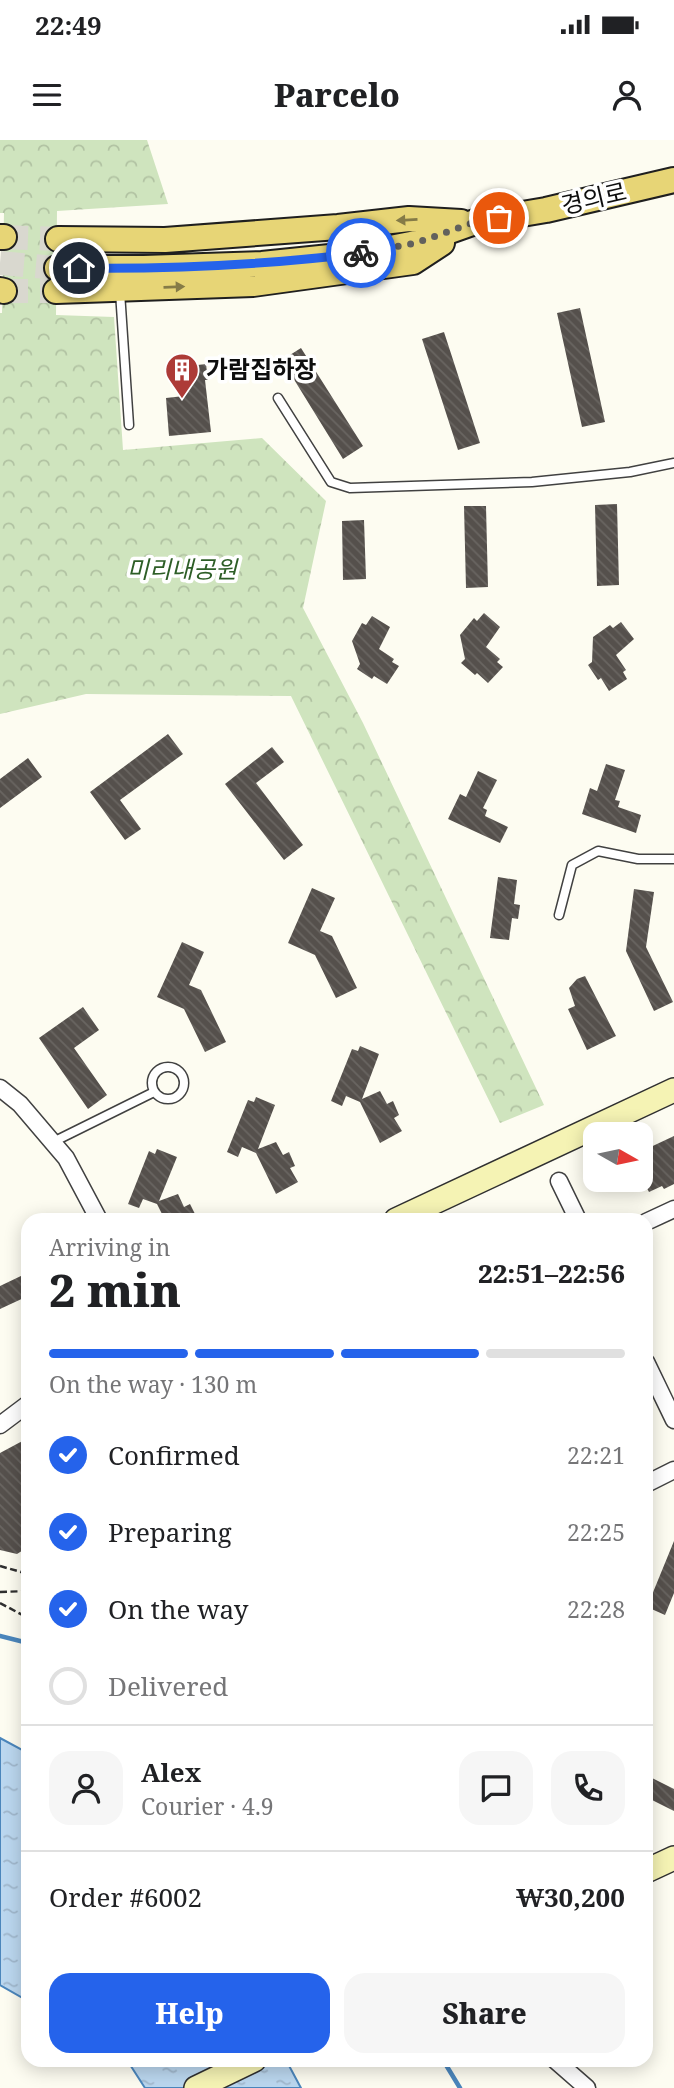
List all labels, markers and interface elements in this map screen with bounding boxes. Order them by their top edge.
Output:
text: 22:49 [35,7,102,43]
text: Parcelo [274,73,400,116]
icon: menu [28,76,66,114]
icon: person [608,76,646,114]
street label: 경의로 [558,174,630,221]
pin [469,188,529,248]
icon: bag [480,199,518,237]
one-way arrow [396,215,418,226]
courier [326,218,396,288]
icon: bike [342,234,380,272]
pin [49,238,109,298]
icon: home [60,249,98,287]
one-way arrow [163,281,185,292]
building icon: 가람집하장 [163,351,201,400]
place label: 가람집하장 [206,352,316,385]
park label: 미리내공원 [127,552,239,585]
north arrow [583,1122,653,1192]
map controls [583,1122,653,1192]
text: Arriving in [49,1231,170,1263]
text: 22:51–22:56 [478,1255,625,1291]
text: 2 min [49,1258,181,1320]
text: On the way · 130 m [49,1368,257,1400]
icon: check [49,1436,87,1474]
text: Confirmed [108,1437,240,1473]
text: 22:21 [567,1439,625,1471]
icon: check [49,1513,87,1551]
text: Preparing [108,1514,232,1550]
text: 22:25 [567,1516,625,1548]
icon: check [49,1590,87,1628]
text: On the way [108,1591,248,1627]
text: 22:28 [567,1593,625,1625]
text: Delivered [108,1668,228,1704]
button: person [49,1751,123,1825]
button: chat [459,1751,533,1825]
button: phone [551,1751,625,1825]
text: Alex [141,1754,201,1790]
text: Courier · 4.9 [141,1790,274,1822]
text: Order #6002 [49,1879,202,1915]
text: ₩30,200 [516,1879,625,1915]
button: Help [49,1973,330,2053]
button: Share [344,1973,625,2053]

